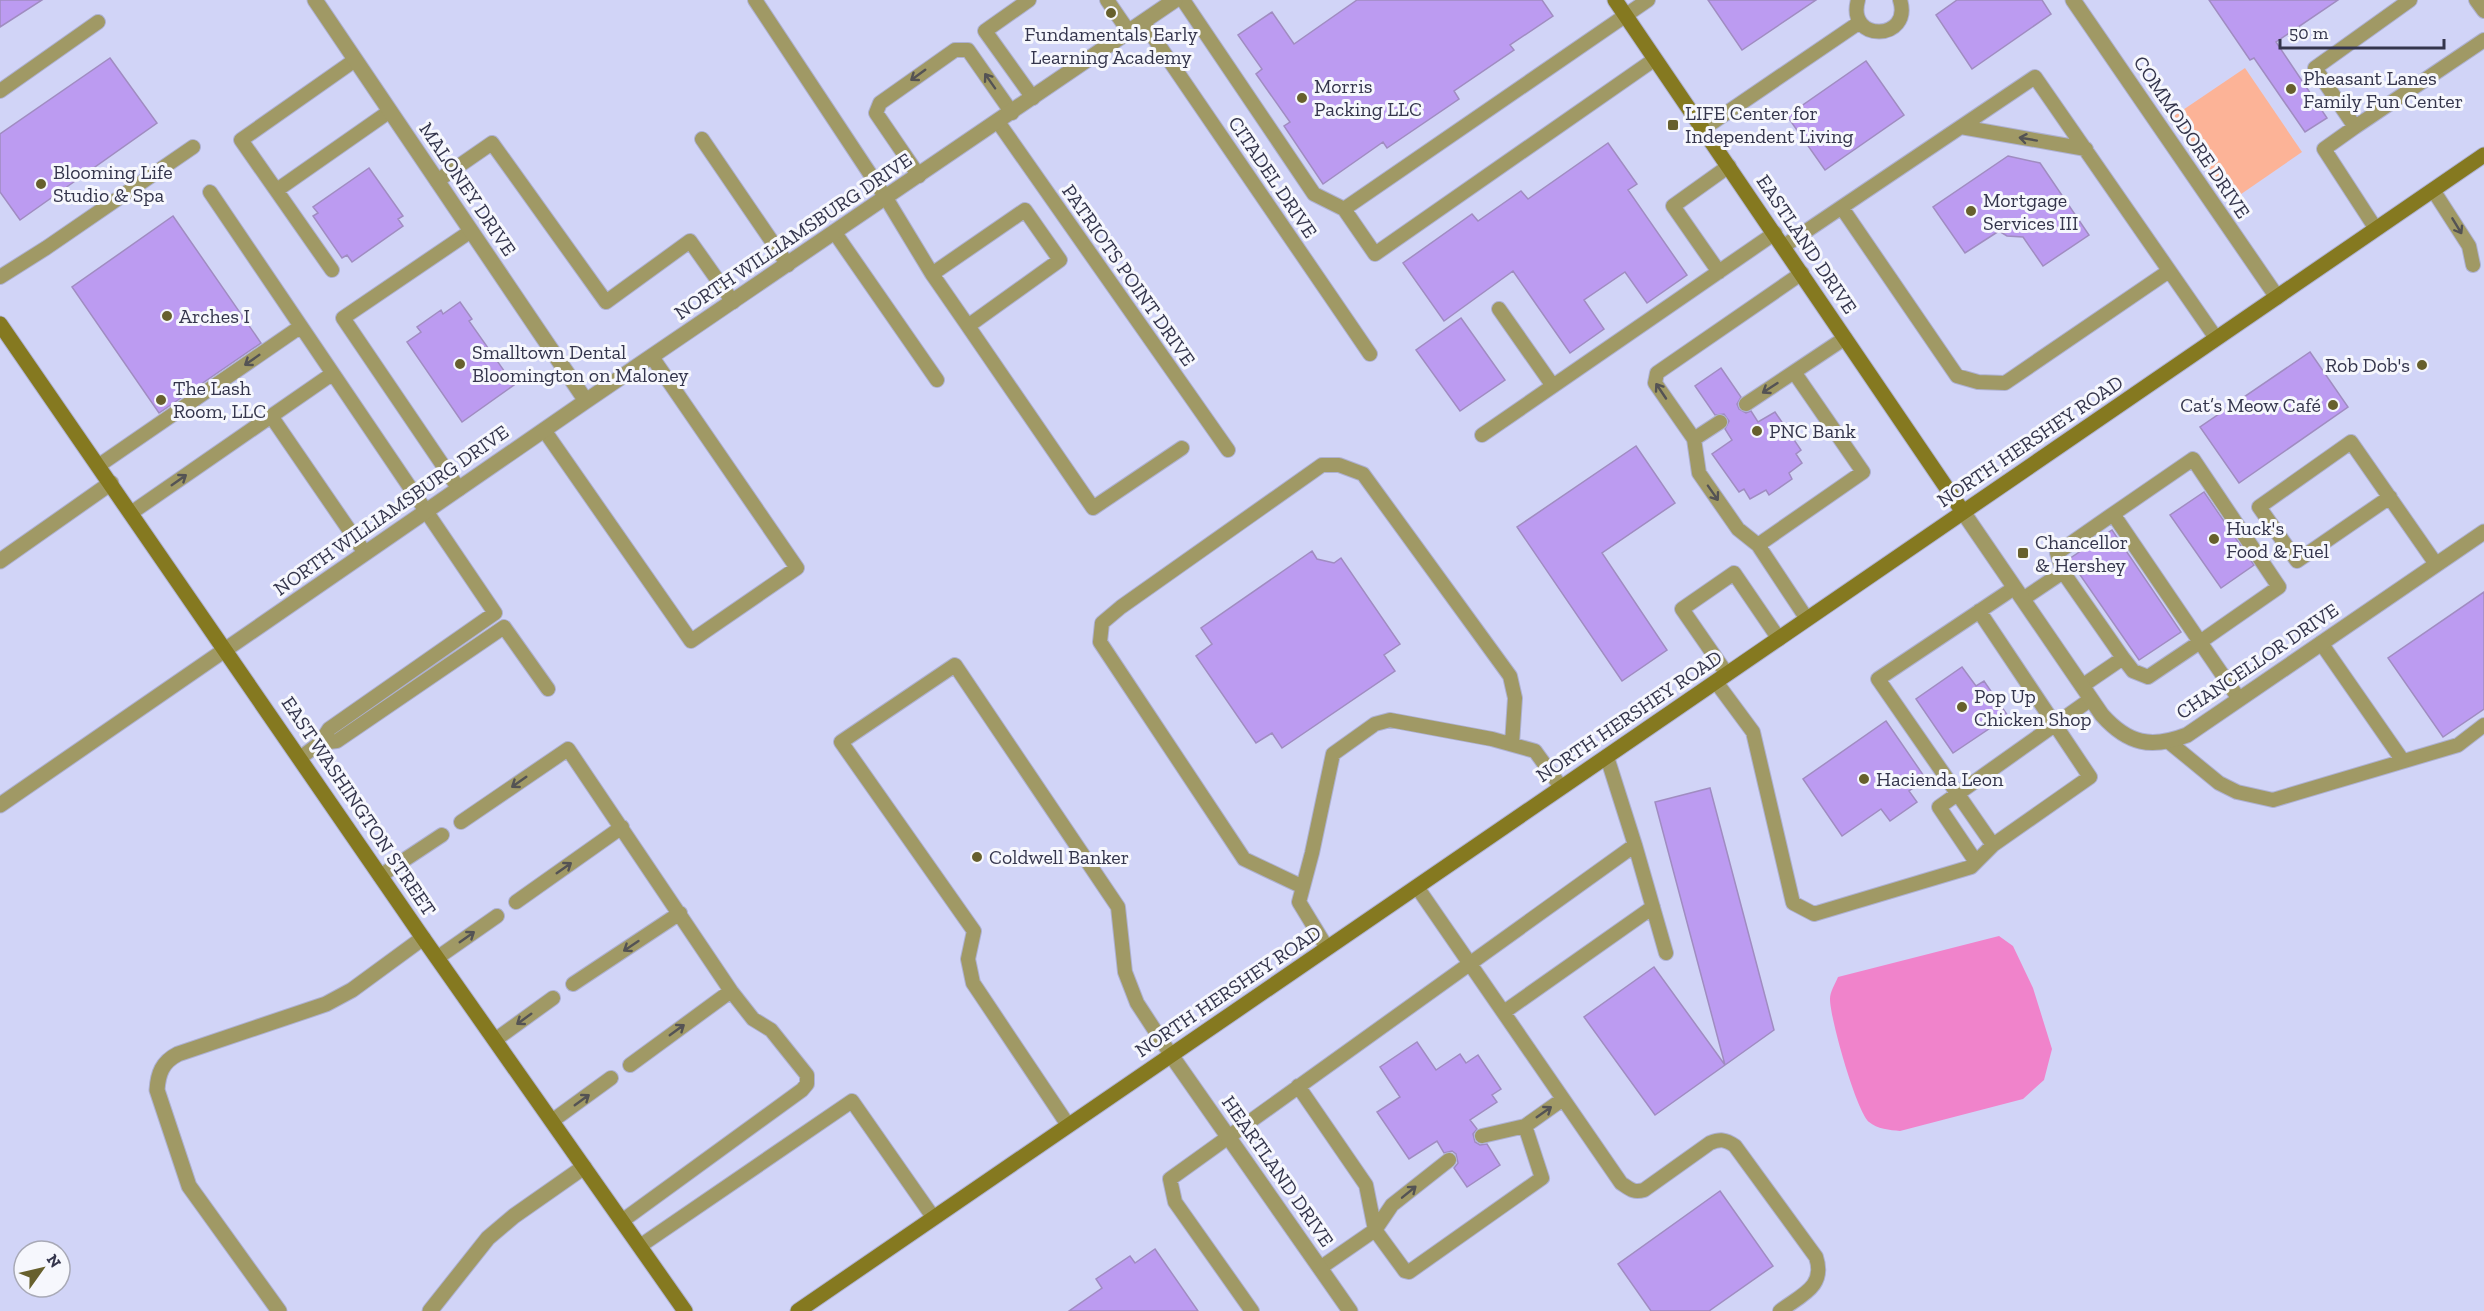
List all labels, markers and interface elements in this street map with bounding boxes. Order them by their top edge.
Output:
marker: Fundamentals Early Learning Academy [1104,6,1118,20]
scale bar [2280,12,2444,50]
place label: Fundamentals Early Learning Academy [1024,22,1198,69]
text: 50 m [2289,22,2329,44]
street label: COMMODORE DRIVE [2129,51,2255,223]
place label: Pheasant Lanes Family Fun Center [2303,66,2463,113]
one-way arrow [911,69,927,82]
one-way arrow [984,74,996,90]
place label: Morris Packing LLC [1314,74,1422,121]
marker: Pheasant Lanes Family Fun Center [2284,82,2298,96]
marker: Morris Packing LLC [1295,91,1309,105]
place label: LIFE Center for Independent Living [1685,101,1853,148]
street label: CITADEL DRIVE [1223,112,1323,242]
street label: MALONEY DRIVE [414,118,522,260]
marker: LIFE Center for Independent Living [1666,118,1680,132]
one-way arrow [2019,133,2039,144]
street label: NORTH WILLIAMSBURG DRIVE [670,147,916,325]
place label: Blooming Life Studio & Spa [53,160,173,207]
street label: EASTLAND DRIVE [1752,170,1862,318]
marker: Blooming Life Studio & Spa [34,177,48,191]
street label: PATRIOTS POINT DRIVE [1057,180,1201,370]
place label: Mortgage Services III [1983,188,2079,235]
marker: Mortgage Services III [1964,204,1978,218]
one-way arrow [2451,217,2463,234]
place label: Arches I [179,304,250,328]
marker: Arches I [160,309,174,323]
place label: Smalltown Dental Bloomington on Maloney [472,340,689,387]
place label: Rob Dob's [2325,353,2410,377]
one-way arrow [245,354,261,366]
marker: Smalltown Dental Bloomington on Maloney [453,357,467,371]
marker: Rob Dob's [2415,358,2429,372]
street label: NORTH HERSHEY ROAD [1932,370,2128,512]
place label: The Lash Room, LLC [173,376,266,423]
one-way arrow [1762,382,1779,394]
one-way arrow [1655,383,1667,400]
marker: The Lash Room, LLC [154,393,168,407]
place label: Cat’s Meow Café [2180,393,2321,417]
marker: Cat’s Meow Café [2326,398,2340,412]
street label: NORTH WILLIAMSBURG DRIVE [269,419,513,601]
place label: PNC Bank [1769,419,1857,443]
marker: PNC Bank [1750,424,1764,438]
one-way arrow [171,474,187,486]
one-way arrow [1707,485,1719,501]
place label: Huck's Food & Fuel [2226,516,2329,563]
place label: Chancellor & Hershey [2035,530,2128,577]
marker: Huck's Food & Fuel [2207,532,2221,546]
marker: Chancellor & Hershey [2016,546,2030,560]
street label: CHANCELLOR DRIVE [2171,598,2343,724]
street label: NORTH HERSHEY ROAD [1531,645,1727,787]
place label: Pop Up Chicken Shop [1974,684,2092,731]
street label: EAST WASHINGTON STREET [276,692,442,920]
marker: Pop Up Chicken Shop [1955,700,1969,714]
place label: Hacienda Leon [1876,767,2004,791]
marker: Hacienda Leon [1857,772,1871,786]
one-way arrow [512,776,528,788]
place label: Coldwell Banker [989,845,1129,869]
marker: Coldwell Banker [970,850,984,864]
one-way arrow [556,862,572,874]
street label: NORTH HERSHEY ROAD [1130,920,1326,1062]
one-way arrow [458,931,475,943]
one-way arrow [623,940,640,952]
one-way arrow [516,1013,532,1025]
one-way arrow [669,1024,685,1036]
street label: HEARTLAND DRIVE [1217,1091,1339,1251]
one-way arrow [573,1094,589,1106]
one-way arrow [1536,1106,1552,1118]
one-way arrow [1400,1185,1416,1198]
north arrow [12,1239,72,1299]
text: N [43,1251,65,1271]

